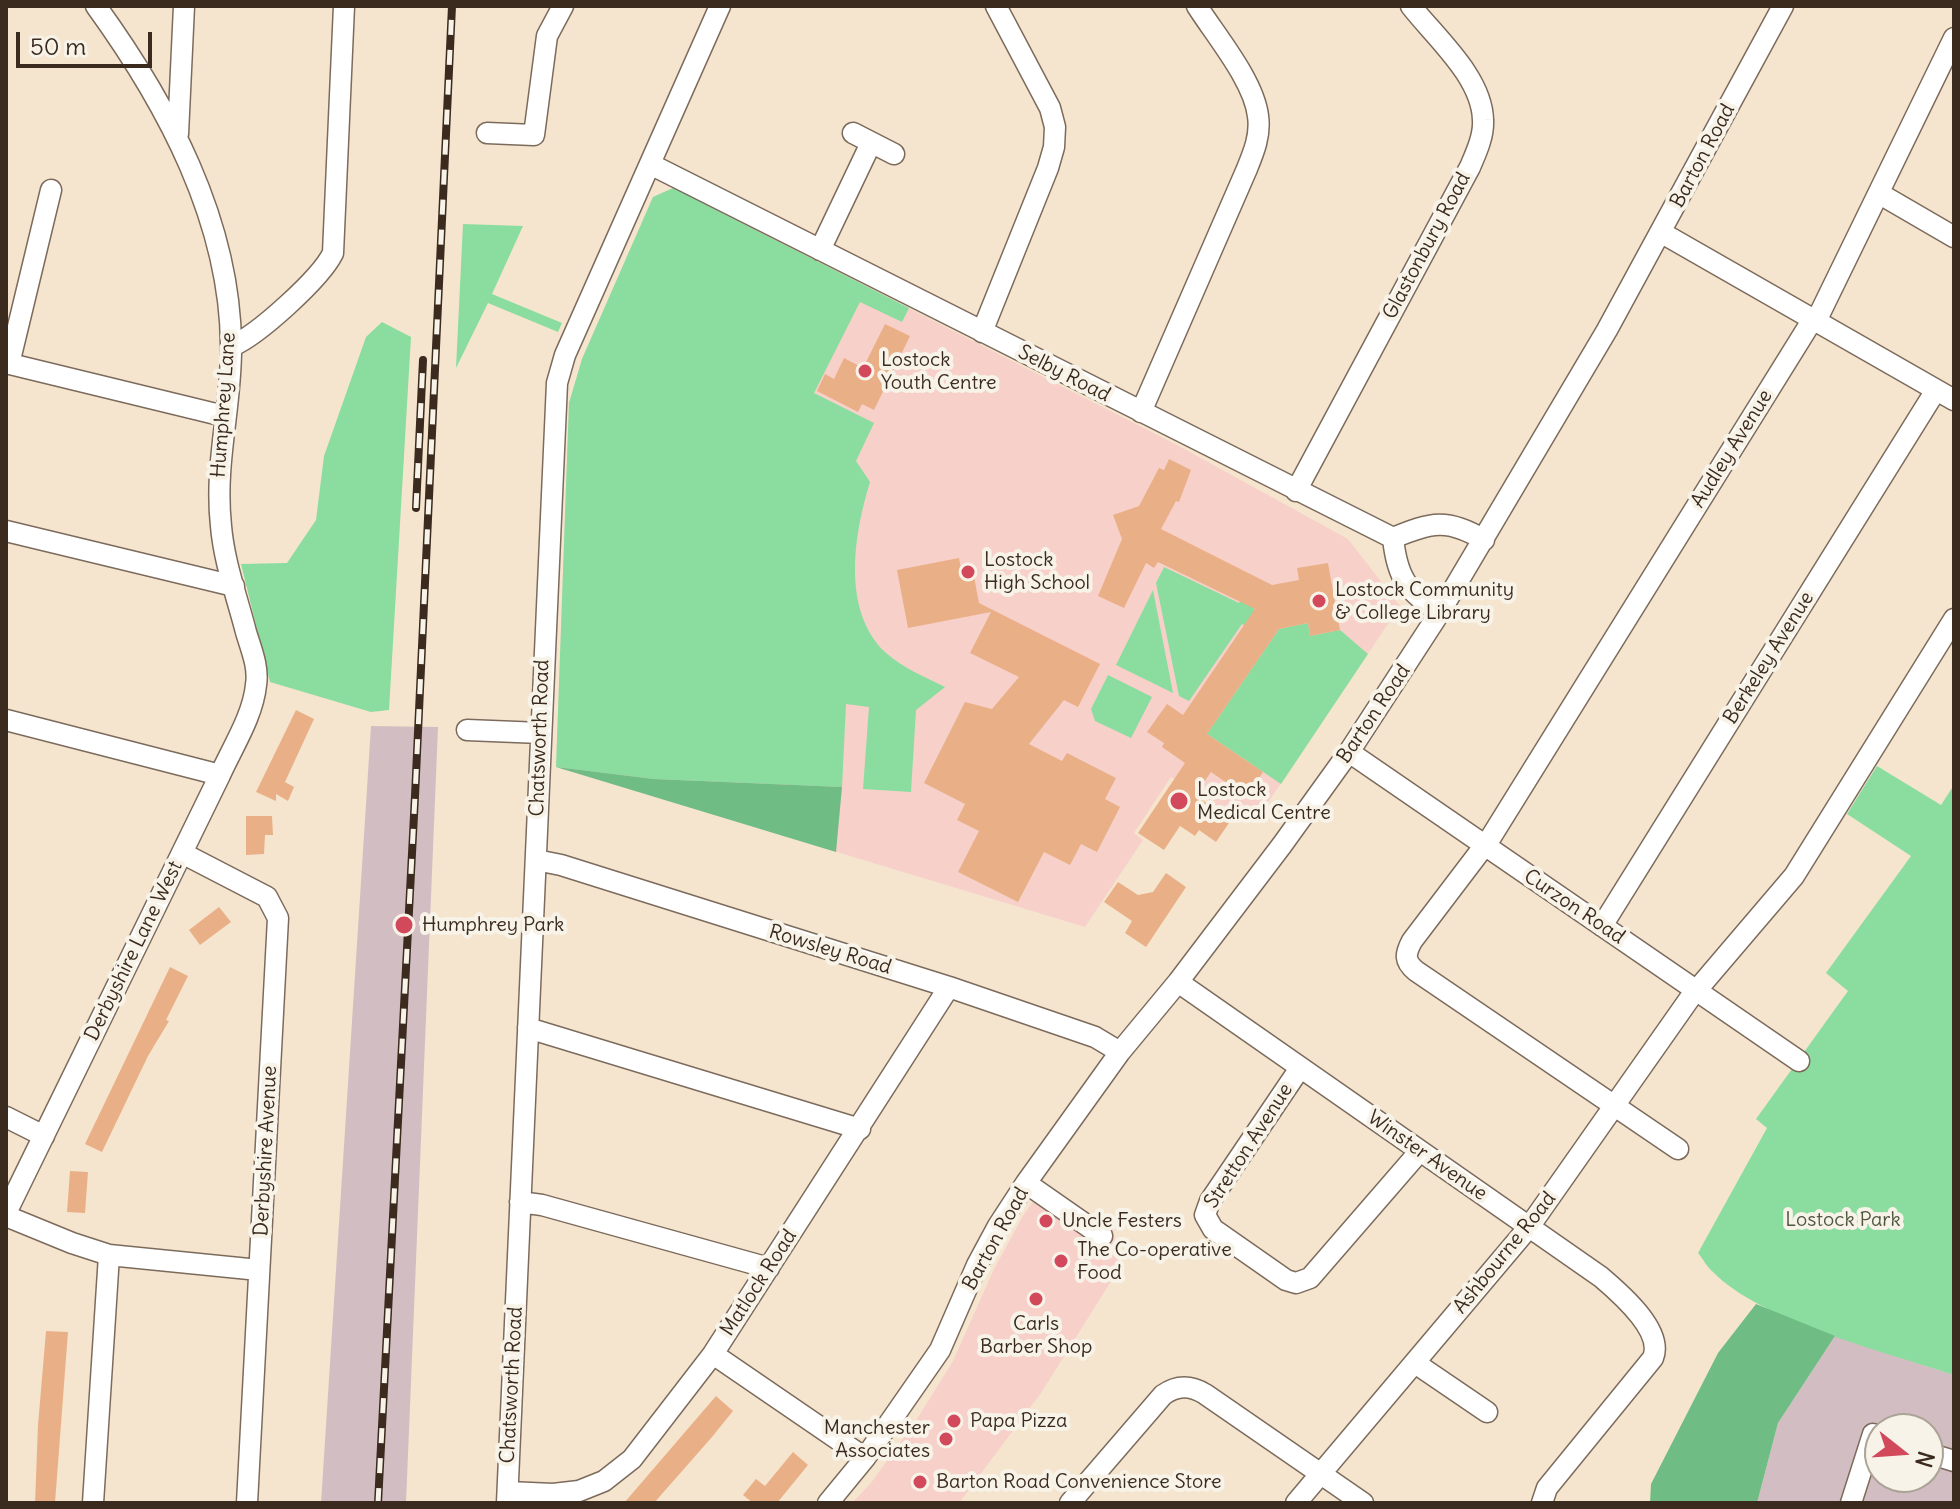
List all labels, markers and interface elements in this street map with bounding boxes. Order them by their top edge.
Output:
scale bar [20,16,156,66]
text: 50 m [30,31,86,61]
street label: Barton Road [1666,100,1740,212]
street label: Glastonbury Road [1378,168,1476,324]
street label: Humphrey Lane [207,332,241,478]
street label: Selby Road [1014,341,1114,407]
place label: Lostock Youth Centre [881,348,997,395]
marker: Lostock Youth Centre [856,362,874,380]
street label: Audley Avenue [1686,386,1778,512]
place label: Lostock High School [984,548,1090,595]
marker: Lostock High School [959,563,977,581]
place label: Lostock Community & College Library [1335,578,1514,625]
street label: Berkeley Avenue [1719,587,1819,729]
marker: Lostock Community & College Library [1310,592,1328,610]
street label: Chatsworth Road [525,659,555,817]
street label: Barton Road [1332,660,1416,768]
place label: Lostock Medical Centre [1197,778,1331,825]
marker: Lostock Medical Centre [1168,790,1190,812]
street label: Derbyshire Lane West [80,857,188,1045]
street label: Curzon Road [1519,864,1629,950]
place label: Humphrey Park [422,913,564,937]
marker: Humphrey Park [393,914,415,936]
street label: Rowsley Road [766,920,894,980]
street label: Derbyshire Avenue [250,1065,282,1237]
street label: Stretton Avenue [1200,1079,1298,1213]
street label: Winster Avenue [1363,1106,1491,1206]
street label: Barton Road [958,1183,1034,1295]
street label: Ashbourne Road [1449,1187,1561,1319]
park label: Lostock Park [1785,1208,1901,1232]
place label: Uncle Festers [1062,1209,1182,1233]
marker: Uncle Festers [1037,1212,1055,1230]
street label: Matlock Road [716,1225,802,1341]
place label: The Co-operative Food [1077,1238,1232,1285]
marker: The Co-operative Food [1052,1252,1070,1270]
marker: Carls Barber Shop [1027,1290,1045,1308]
street label: Chatsworth Road [496,1306,528,1464]
place label: Carls Barber Shop [980,1312,1092,1359]
place label: Papa Pizza [970,1409,1067,1433]
marker: Papa Pizza [945,1412,963,1430]
north arrow [1864,1413,1944,1493]
place label: Manchester Associates [824,1416,930,1463]
marker: Manchester Associates [937,1430,955,1448]
text: N [1909,1448,1941,1471]
place label: Barton Road Convenience Store [936,1470,1222,1494]
marker: Barton Road Convenience Store [911,1473,929,1491]

